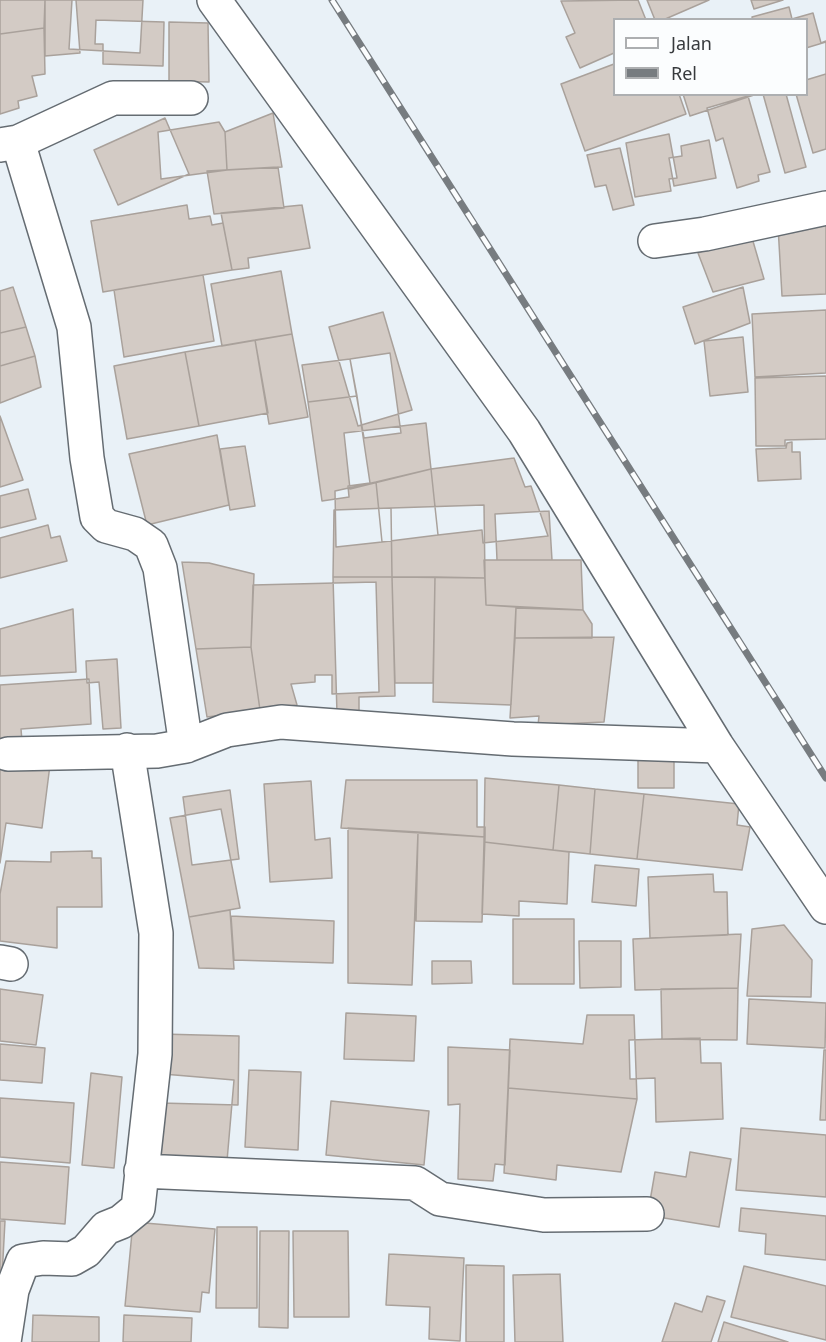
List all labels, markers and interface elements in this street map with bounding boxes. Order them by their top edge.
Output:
legend [613,18,808,96]
text: Jalan [671,31,712,55]
text: Rel [671,61,697,85]

